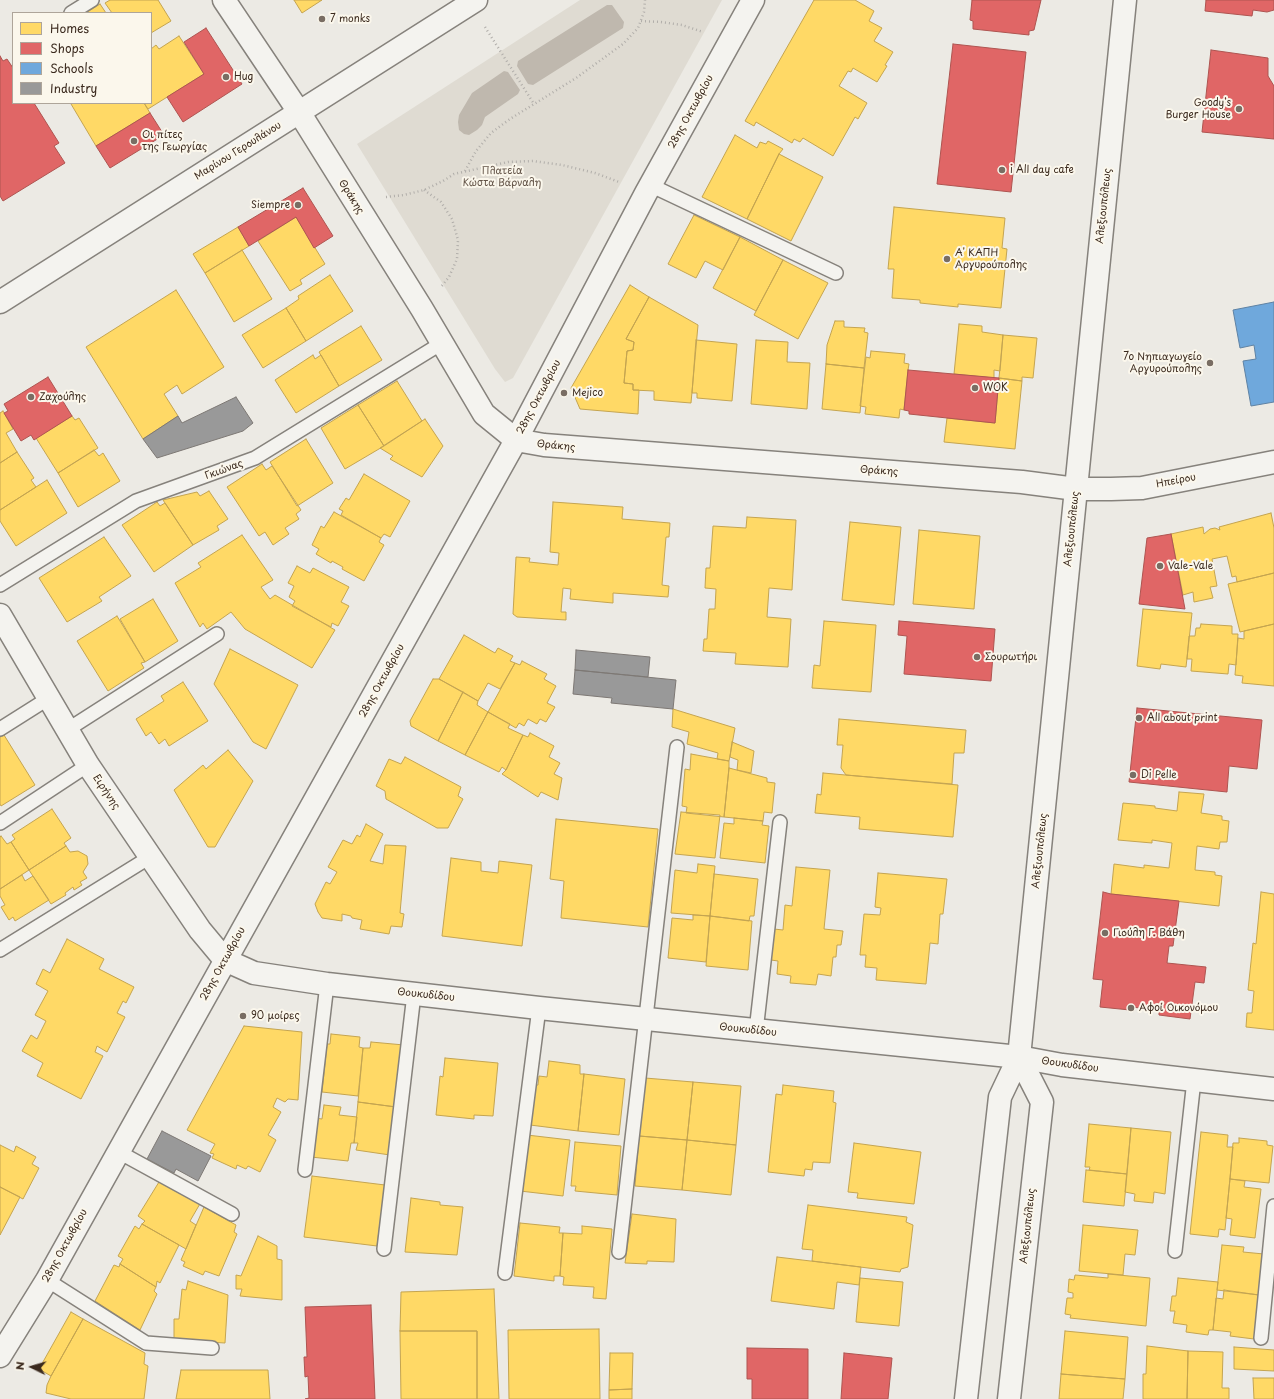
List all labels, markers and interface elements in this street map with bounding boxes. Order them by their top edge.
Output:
legend [12,12,152,104]
place label: 7 monks [330,13,370,25]
marker: 7 monks [317,14,327,24]
text: Homes [50,19,89,37]
text: Shops [50,39,84,57]
text: Schools [50,59,93,77]
place label: Hug [234,71,253,83]
marker: Hug [221,72,231,82]
street label: 28ης Οκτωβρίου [666,73,716,151]
text: Industry [50,79,97,97]
place label: Goody's Burger House [1166,97,1231,120]
marker: Goody's Burger House [1234,104,1244,114]
street label: Μαρίνου Γερουλάνου [192,119,284,183]
place label: Οι πίτες της Γεωργίας [142,129,207,152]
marker: Οι πίτες της Γεωργίας [129,136,139,146]
place label: i All day cafe [1010,164,1074,176]
park label: Πλατεία Κώστα Βάρναλη [463,165,541,188]
marker: i All day cafe [997,165,1007,175]
street label: Αλεξιουπόλεως [1094,168,1114,244]
street label: Θράκης [336,178,366,216]
place label: Siempre [251,199,290,211]
marker: Siempre [293,200,303,210]
place label: Α' ΚΑΠΗ Αργυρούπολης [955,247,1027,270]
marker: Α' ΚΑΠΗ Αργυρούπολης [942,254,952,264]
place label: 7ο Νηπιαγωγείο Αργυρούπολης [1123,351,1202,374]
street label: 28ης Οκτωβρίου [514,358,564,436]
marker: 7ο Νηπιαγωγείο Αργυρούπολης [1205,358,1215,368]
place label: WOK [983,382,1008,394]
marker: WOK [970,383,980,393]
place label: Mejico [572,387,603,399]
marker: Mejico [559,388,569,398]
place label: Ζαχούλης [39,391,86,403]
marker: Ζαχούλης [26,392,36,402]
street label: Θράκης [536,438,576,454]
street label: Γκιώνας [203,458,245,482]
street label: Θράκης [859,464,899,478]
street label: Ηπείρου [1155,471,1197,491]
street label: Αλεξιουπόλεως [1062,491,1082,567]
place label: Vale-Vale [1168,560,1213,572]
marker: Vale-Vale [1155,561,1165,571]
street label: 28ης Οκτωβρίου [357,642,407,720]
place label: Σουρωτήρι [985,651,1037,663]
marker: Σουρωτήρι [972,652,982,662]
place label: All about print [1147,712,1218,724]
marker: All about print [1134,713,1144,723]
place label: Di Pelle [1141,769,1177,781]
marker: Di Pelle [1128,770,1138,780]
street label: Ειρήνης [90,772,122,812]
street label: Αλεξιουπόλεως [1030,813,1050,889]
street label: 28ης Οκτωβρίου [198,925,248,1003]
place label: Γιούλη Γ. Βάθη [1113,927,1185,939]
marker: Γιούλη Γ. Βάθη [1100,928,1110,938]
street label: Θουκυδίδου [397,986,455,1004]
place label: Αφοί Οικονόμου [1139,1002,1218,1014]
marker: Αφοί Οικονόμου [1126,1003,1136,1013]
place label: 90 μοίρες [251,1010,300,1022]
marker: 90 μοίρες [238,1011,248,1021]
street label: Θουκυδίδου [719,1021,777,1039]
street label: Θουκυδίδου [1041,1055,1099,1075]
street label: Αλεξιουπόλεως [1018,1188,1038,1264]
street label: 28ης Οκτωβρίου [40,1207,90,1285]
north arrow [12,1347,52,1387]
text: N [11,1361,28,1371]

